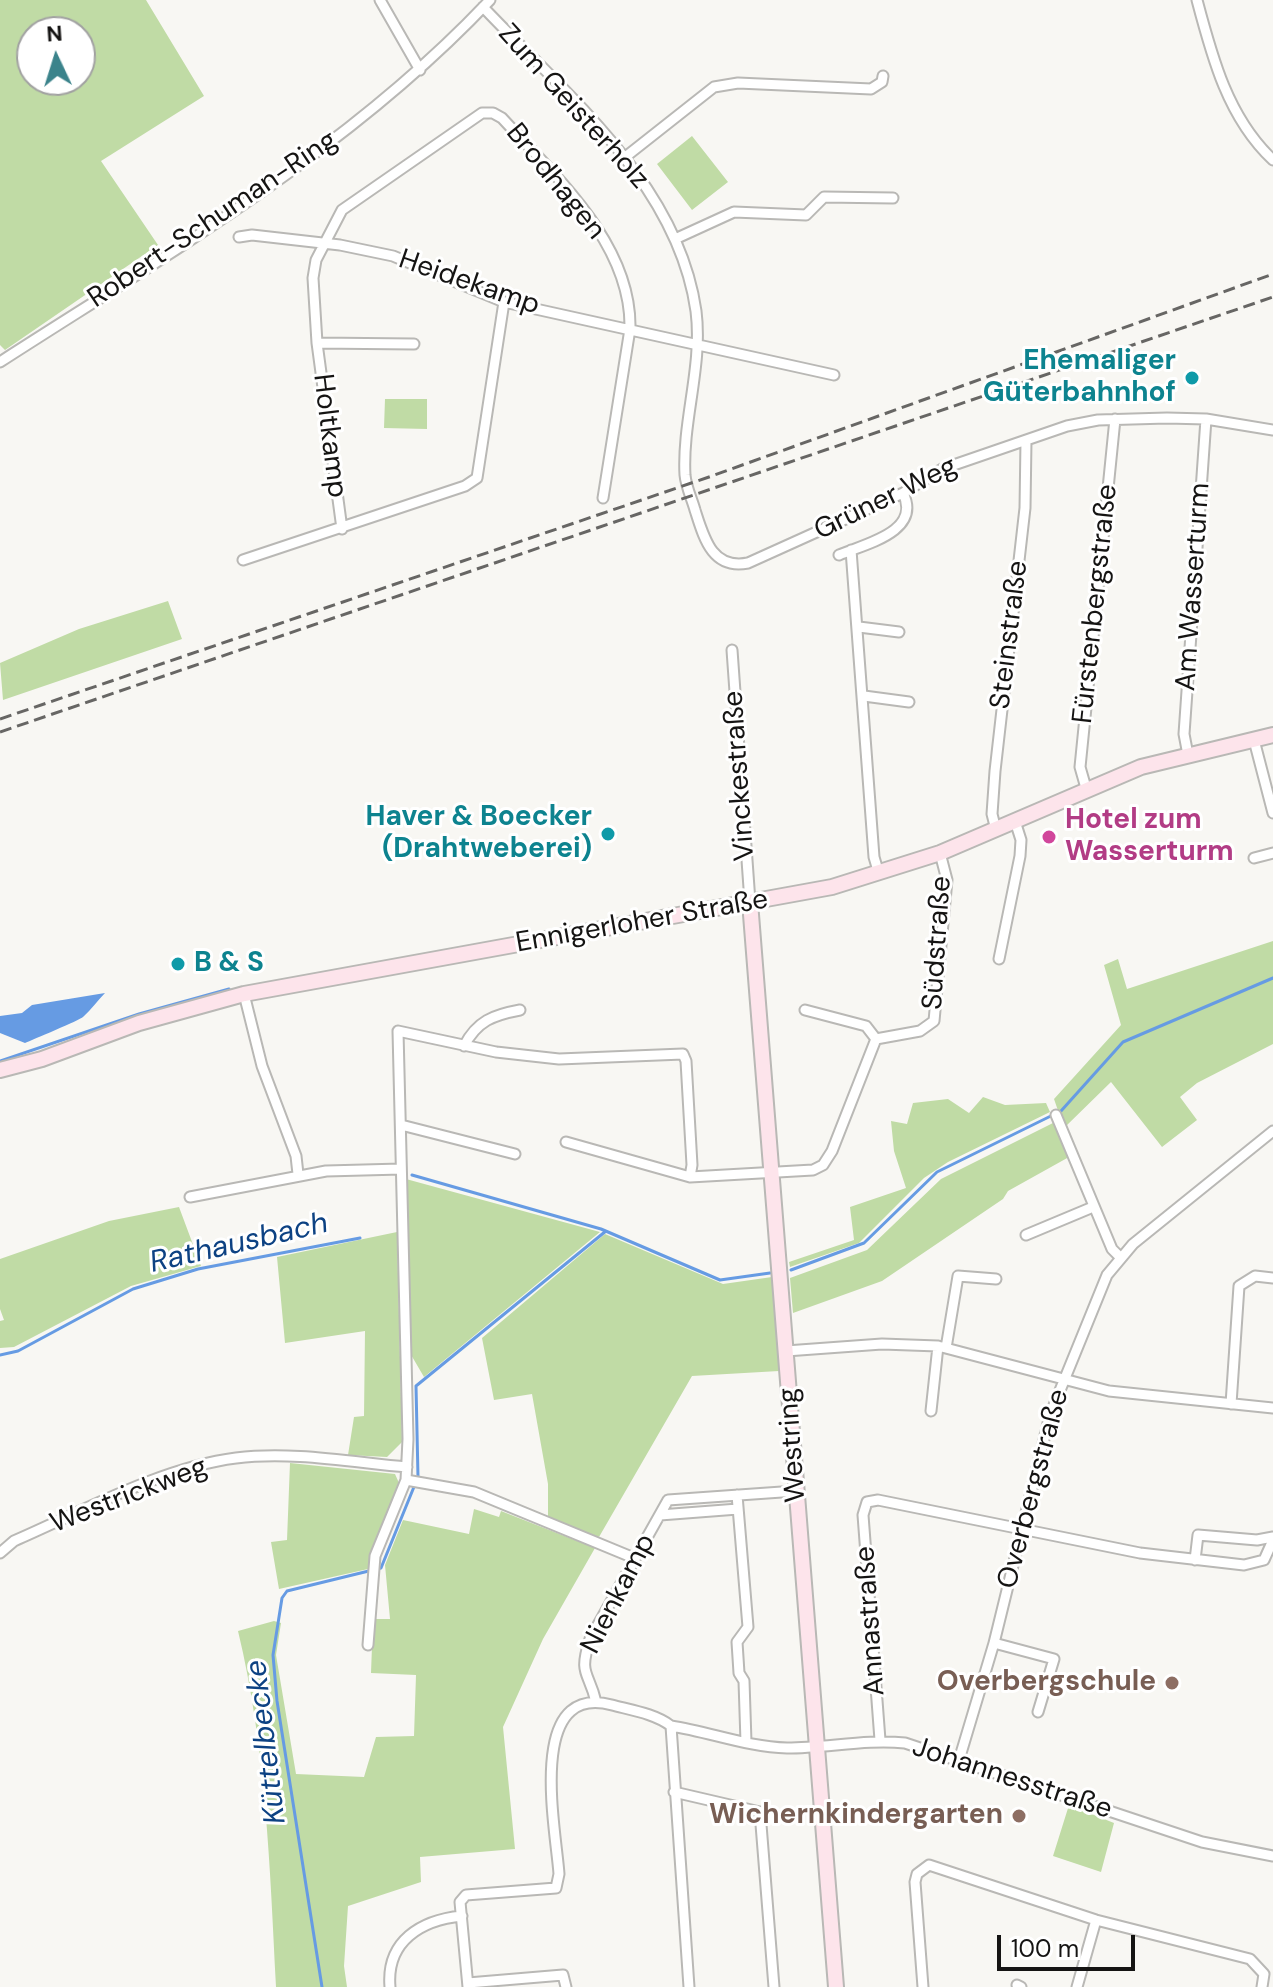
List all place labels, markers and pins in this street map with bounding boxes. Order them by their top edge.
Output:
place label: Ehemaliger Güterbahnhof [983,345,1176,411]
marker: Ehemaliger Güterbahnhof [1183,369,1201,387]
place label: Haver & Boecker (Drahtweberei) [365,801,592,867]
place label: Hotel zum Wasserturm [1065,804,1234,870]
marker: Haver & Boecker (Drahtweberei) [599,825,617,843]
marker: Hotel zum Wasserturm [1040,828,1058,846]
place label: B & S [194,947,264,981]
marker: B & S [169,955,187,973]
place label: Overbergschule [937,1666,1156,1700]
marker: Overbergschule [1163,1674,1181,1692]
place label: Wichernkindergarten [709,1799,1003,1833]
marker: Wichernkindergarten [1010,1807,1028,1825]

